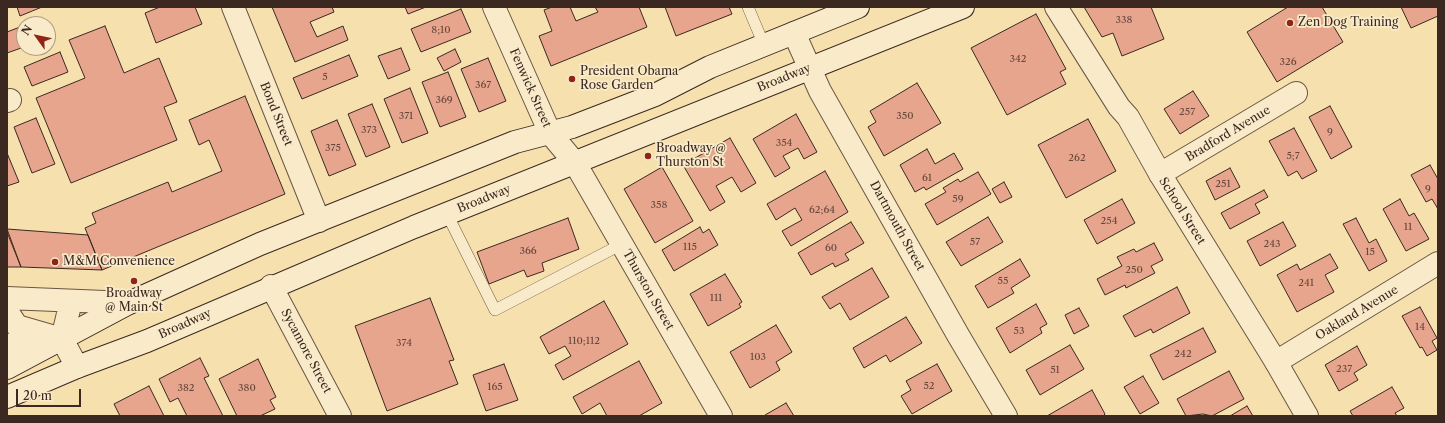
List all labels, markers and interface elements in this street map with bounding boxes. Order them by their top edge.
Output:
house number: 338 [1116,14,1132,26]
north arrow [16,16,56,56]
place label: Zen Dog Training [1298,16,1398,30]
marker: Zen Dog Training [1285,18,1295,28]
text: N [18,22,35,38]
house number: 8;10 [431,24,451,36]
street label: Fenwick Street [506,46,554,130]
house number: 342 [1009,53,1027,65]
house number: 326 [1279,56,1297,68]
street label: Broadway [755,61,813,95]
place label: President Obama Rose Garden [580,65,678,93]
house number: 5 [322,71,328,83]
marker: President Obama Rose Garden [567,74,577,84]
house number: 367 [475,79,491,91]
street label: Bond Street [257,80,295,148]
house number: 369 [435,94,453,106]
street label: Bradford Avenue [1183,103,1273,165]
house number: 257 [1179,106,1195,118]
house number: 371 [399,110,413,122]
house number: 350 [896,110,914,122]
house number: 373 [361,124,377,136]
house number: 9 [1327,126,1333,138]
house number: 354 [776,137,792,149]
house number: 375 [325,142,341,154]
place label: Broadway @ Thurston St [656,142,726,170]
house number: 5;7 [1286,150,1300,162]
marker: Broadway @ Thurston St [643,151,653,161]
house number: 262 [1068,152,1086,164]
house number: 61 [922,172,932,184]
street label: School Street [1156,175,1208,247]
house number: 251 [1215,178,1231,190]
street label: Dartmouth Street [866,179,928,273]
street label: Broadway [455,182,513,216]
house number: 9 [1425,183,1431,195]
house number: 59 [952,193,964,205]
house number: 358 [651,199,667,211]
house number: 62;64 [809,204,835,216]
house number: 254 [1101,215,1117,227]
house number: 11 [1404,221,1412,233]
house number: 57 [970,236,980,248]
house number: 243 [1263,238,1281,250]
house number: 115 [683,241,697,253]
house number: 60 [825,242,837,254]
house number: 366 [519,245,537,257]
house number: 15 [1365,246,1375,258]
street label: Thurston Street [619,247,677,333]
place label: M&M Convenience [63,255,175,269]
marker: M&M Convenience [50,257,60,267]
house number: 250 [1125,264,1143,276]
house number: 55 [998,275,1008,287]
marker: Broadway @ Main St [129,276,139,286]
house number: 241 [1298,277,1314,289]
street label: Oakland Avenue [1313,283,1401,343]
place label: Broadway @ Main St [105,287,163,315]
house number: 111 [710,292,722,304]
street label: Broadway [156,306,214,342]
street label: Sycamore Street [278,306,334,396]
house number: 14 [1415,321,1425,333]
house number: 53 [1014,325,1024,337]
house number: 110;112 [568,335,600,347]
house number: 374 [396,337,412,349]
house number: 242 [1174,348,1192,360]
house number: 103 [750,351,766,363]
house number: 237 [1336,363,1352,375]
house number: 51 [1050,364,1060,376]
house number: 52 [923,380,935,392]
scale bar [18,381,83,407]
house number: 165 [487,381,503,393]
house number: 382 [177,382,195,394]
house number: 380 [238,382,256,394]
text: 20 m [23,388,52,403]

